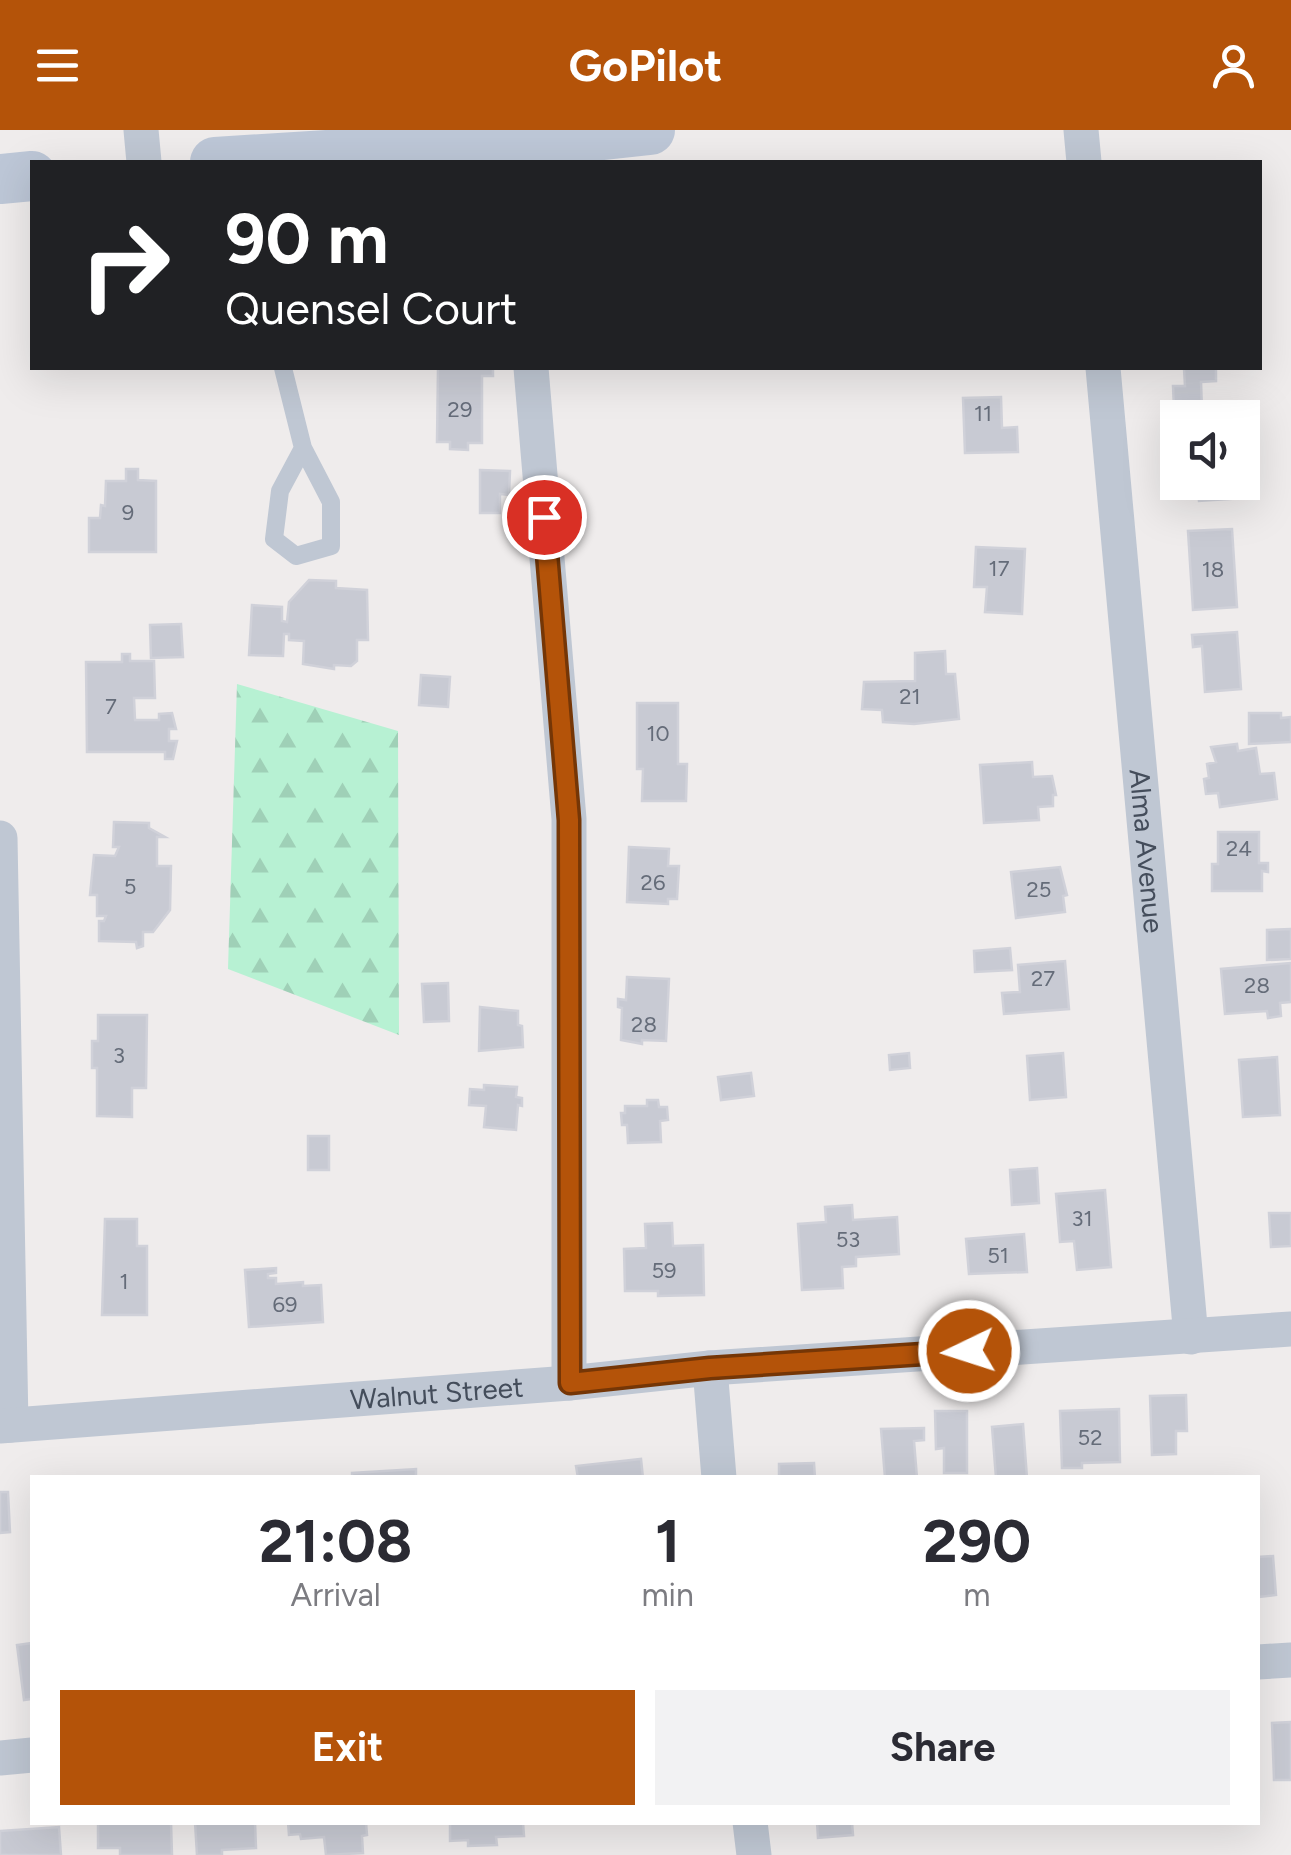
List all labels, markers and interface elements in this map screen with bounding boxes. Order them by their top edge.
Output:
icon: menu [30,38,85,93]
text: GoPilot [569,38,722,92]
icon: person [1206,38,1261,93]
text: 90 m [225,196,389,281]
icon: right [60,200,190,330]
text: Quensel Court [225,281,517,335]
house number: 29 [448,396,472,423]
house number: 11 [974,400,992,427]
map controls [1160,400,1260,500]
button: sound [1160,400,1260,500]
pin [502,475,587,560]
icon: arrive [517,490,572,545]
house number: 9 [122,499,134,526]
house number: 17 [989,555,1010,582]
house number: 18 [1202,556,1224,583]
house number: 21 [899,683,921,710]
house number: 7 [105,693,117,720]
house number: 10 [646,720,670,747]
street label: Alma Avenue [1122,767,1171,935]
house number: 24 [1226,835,1252,862]
house number: 26 [641,869,665,896]
house number: 5 [124,873,136,900]
house number: 25 [1027,876,1051,903]
house number: 27 [1031,965,1055,992]
house number: 28 [1244,972,1270,999]
house number: 28 [631,1011,657,1038]
house number: 3 [113,1042,125,1069]
house number: 31 [1071,1205,1093,1232]
house number: 53 [836,1226,860,1253]
house number: 51 [987,1242,1009,1269]
house number: 59 [651,1257,677,1284]
house number: 1 [119,1268,129,1295]
house number: 69 [273,1291,297,1318]
position arrow [917,1299,1021,1403]
street label: Walnut Street [349,1370,525,1416]
house number: 52 [1078,1424,1102,1451]
text: 21:08 [259,1505,413,1577]
text: 1 [655,1505,680,1577]
text: 290 [923,1505,1031,1577]
text: Arrival [291,1576,381,1614]
text: min [641,1576,694,1614]
text: m [963,1576,991,1614]
button: Exit [60,1690,635,1805]
button: Share [655,1690,1230,1805]

